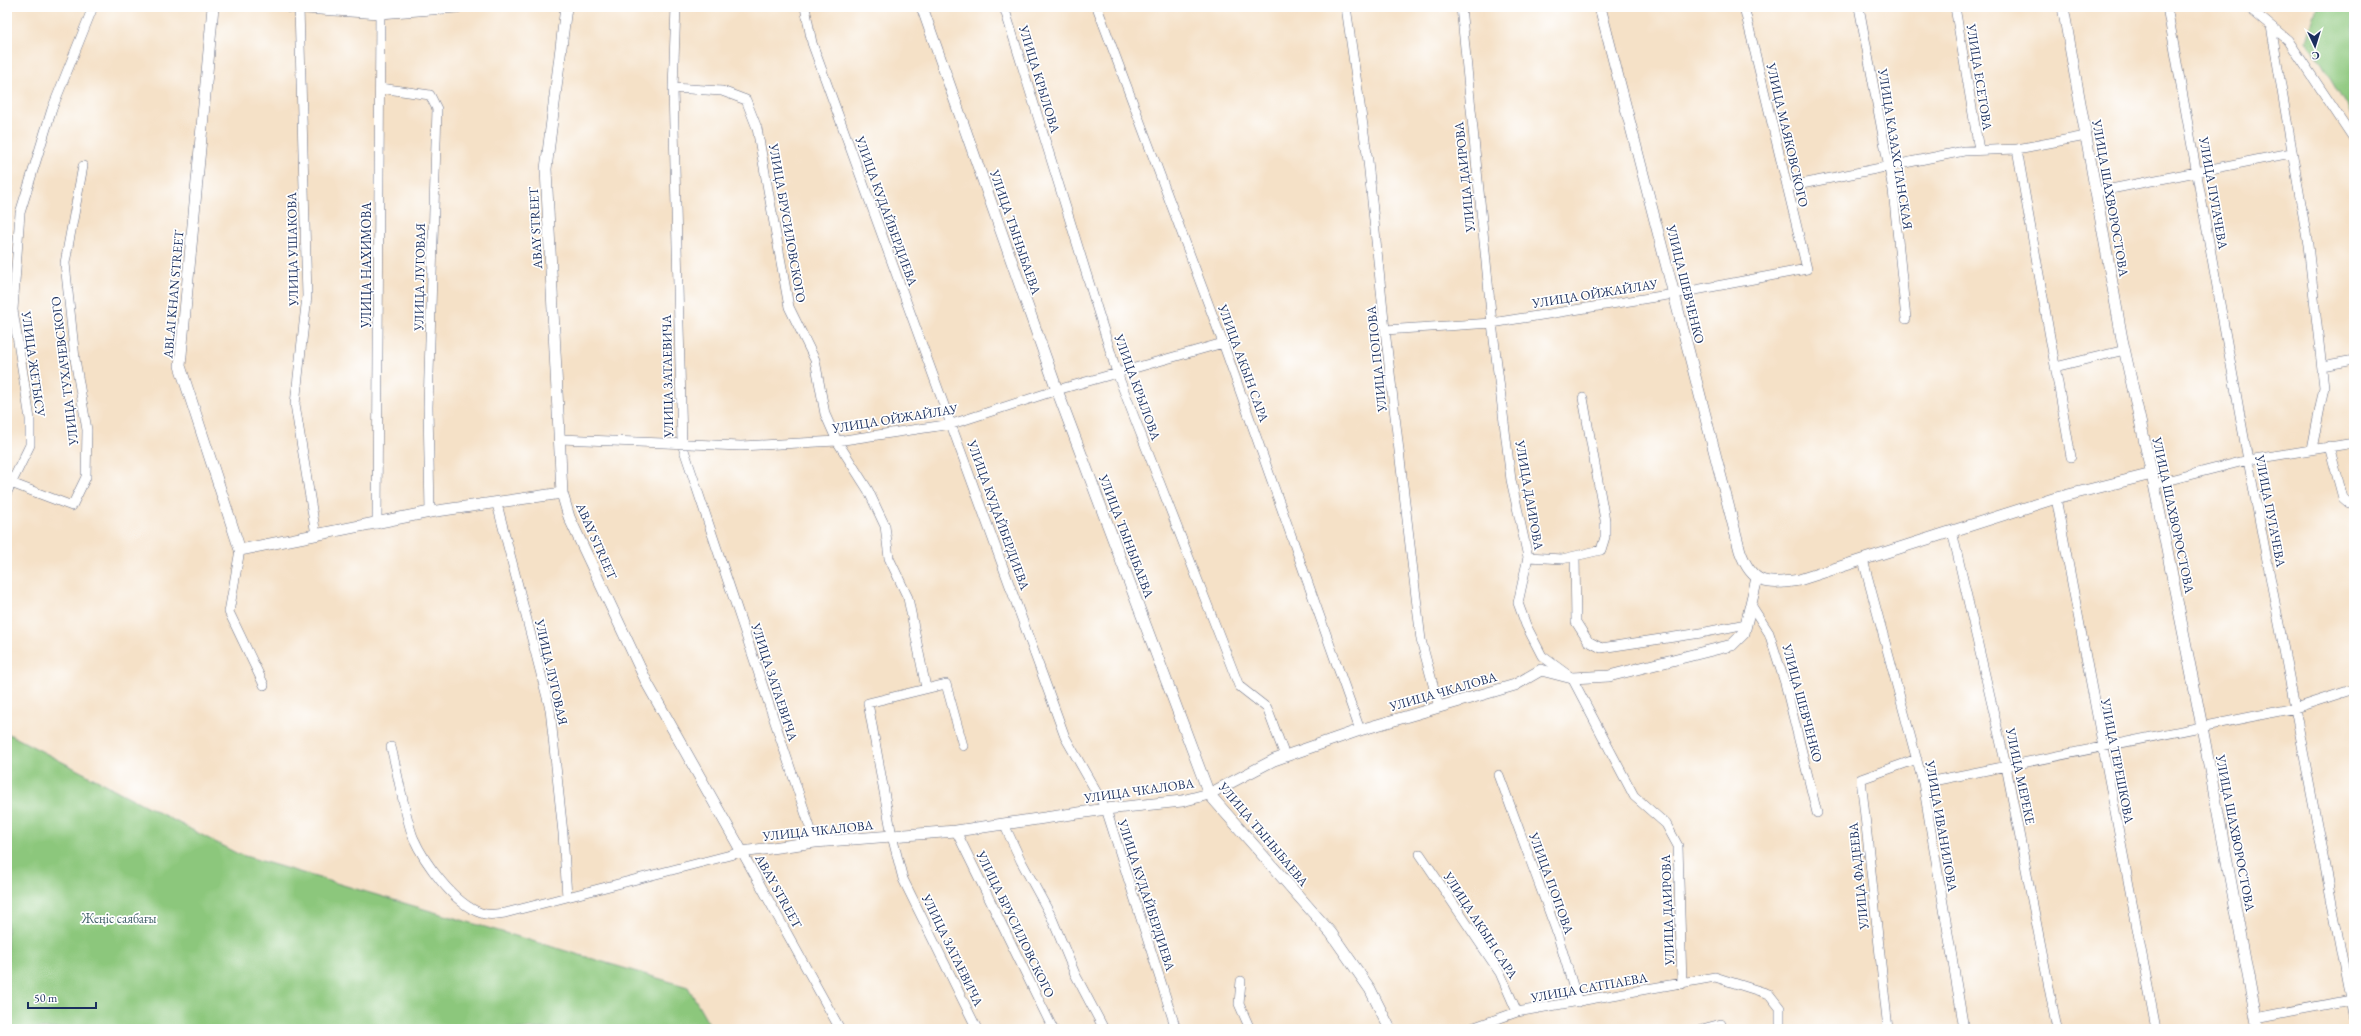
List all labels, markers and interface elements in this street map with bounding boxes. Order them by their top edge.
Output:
street label: УЛИЦА КРЫЛОВА [1015,22,1064,136]
street label: УЛИЦА ЕСЕТОВА [1963,22,1996,133]
north arrow [2295,26,2335,66]
text: С [2311,49,2320,63]
street label: УЛИЦА МАЯКОВСКОГО [1762,60,1812,209]
street label: УЛИЦА КАЗАХСТАНСКАЯ [1874,66,1917,231]
street label: УЛИЦА ШАХВОРОСТОВА [2088,117,2133,279]
street label: УЛИЦА ДАИРОВА [1450,120,1479,234]
street label: УЛИЦА КУДАЙБЕРДИЕВА [851,133,922,289]
street label: УЛИЦА ПУГАЧЕВА [2195,135,2232,252]
street label: УЛИЦА БРУСИЛОВСКОГО [765,141,810,304]
street label: УЛИЦА ТЫНЫБАЕВА [986,167,1045,298]
street label: ABAY STREET [525,186,546,270]
street label: УЛИЦА УШАКОВА [283,191,302,307]
street label: УЛИЦА НАХИМОВА [358,201,375,329]
street label: УЛИЦА ШЕВЧЕНКО [1662,222,1709,345]
street label: УЛИЦА ЛУГОВАЯ [410,223,429,332]
street label: ABLAI KHAN STREET [159,229,188,360]
street label: УЛИЦА ОЙЖАЙЛАУ [1530,275,1660,312]
street label: УЛИЦА ТУХАЧЕВСКОГО [47,295,82,447]
street label: УЛИЦА АКЫН САРА [1214,301,1273,425]
street label: УЛИЦА ПОПОВА [1362,304,1391,414]
street label: УЛИЦА ЖЕТЫСУ [18,309,49,419]
street label: УЛИЦА ЗАТАЕВИЧА [658,313,677,439]
street label: УЛИЦА КРЫЛОВА [1110,331,1165,443]
street label: УЛИЦА ОЙЖАЙЛАУ [830,400,960,437]
street label: УЛИЦА ШАХВОРОСТОВА [2148,434,2199,596]
street label: УЛИЦА КУДАЙБЕРДИЕВА [963,437,1034,593]
street label: УЛИЦА ДАИРОВА [1511,438,1548,552]
street label: УЛИЦА ПУГАЧЕВА [2251,453,2290,570]
street label: УЛИЦА ТЫНЫБАЕВА [1095,471,1158,601]
street label: ABAY STREET [572,499,621,582]
street label: УЛИЦА ЛУГОВАЯ [531,617,572,727]
street label: УЛИЦА ЗАТАЕВИЧА [747,620,802,744]
street label: УЛИЦА ШЕВЧЕНКО [1778,641,1827,764]
street label: УЛИЦА ЧКАЛОВА [1387,668,1500,715]
street label: УЛИЦА ТЕРЕШКОВА [2097,696,2138,826]
street label: УЛИЦА МЕРЕКЕ [2002,725,2039,826]
street label: УЛИЦА ШАХВОРОСТОВА [2212,752,2259,914]
street label: УЛИЦА ИВАНИЛОВА [1921,758,1962,894]
street label: УЛИЦА ЧКАЛОВА [1082,774,1196,807]
street label: УЛИЦА ТЫНЫБАЕВА [1214,778,1313,891]
street label: УЛИЦА ЧКАЛОВА [761,816,875,845]
street label: УЛИЦА КУДАЙБЕРДИЕВА [1114,816,1179,974]
street label: УЛИЦА ФАДЕЕВА [1844,821,1873,931]
street label: УЛИЦА ПОПОВА [1525,829,1578,937]
street label: УЛИЦА БРУСИЛОВСКОГО [972,847,1059,1001]
street label: ABAY STREET [751,850,806,932]
street label: УЛИЦА ДАИРОВА [1657,853,1678,967]
street label: УЛИЦА АКЫН САРА [1439,868,1522,983]
street label: УЛИЦА ЗАТАЕВИЧА [918,890,988,1010]
park label: Жеңіс саябағы [80,910,157,927]
street label: УЛИЦА САТПАЕВА [1528,969,1650,1006]
scale bar [28,984,96,1010]
text: 50 m [34,990,58,1006]

